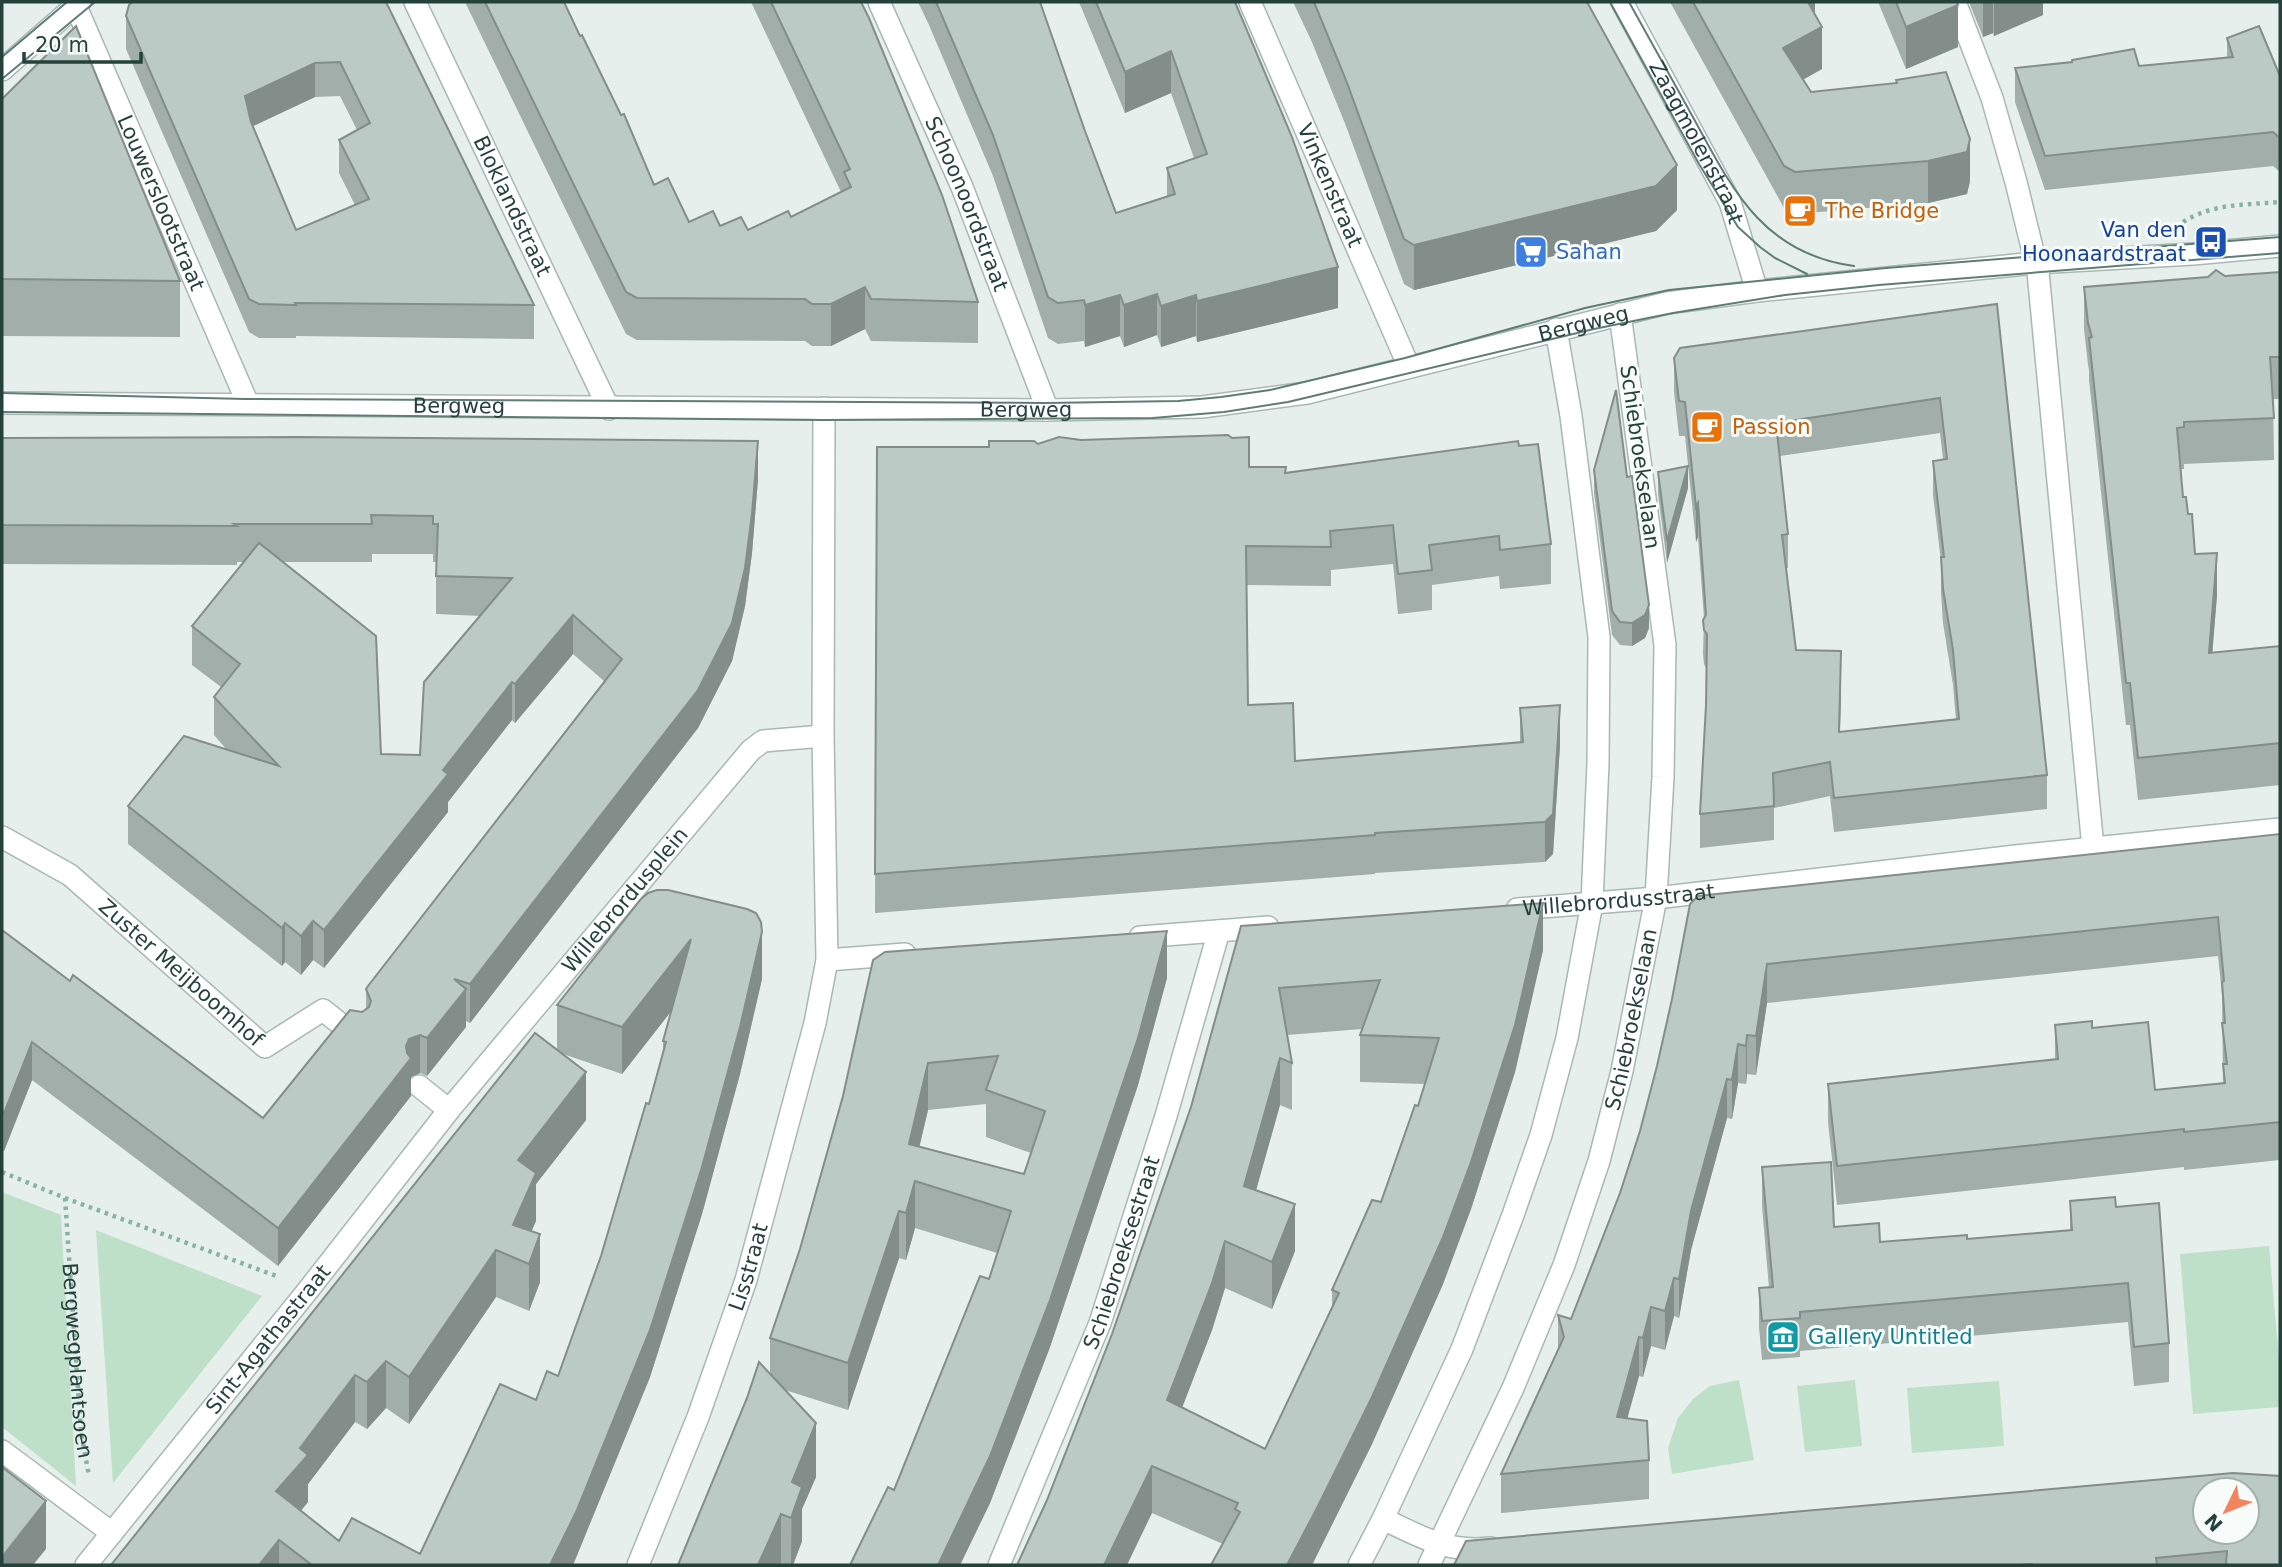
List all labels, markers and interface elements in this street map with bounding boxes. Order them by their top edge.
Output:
scale bar [24,21,142,65]
text: 20 m [35,33,89,57]
street label: Zaagmolenstraat [1644,57,1748,227]
street label: Louwerslootstraat [112,112,210,294]
street label: Schoonoordstraat [920,113,1013,294]
street label: Vinkenstraat [1292,120,1367,251]
street label: Bloklandstraat [469,132,556,280]
cafe icon: The Bridge [1781,192,1819,230]
place label: The Bridge [1824,199,1939,223]
place label: Van den Hoonaardstraat [2022,218,2186,266]
bus stop icon: Van den Hoonaardstraat [2192,223,2230,261]
supermarket icon: Sahan [1512,233,1550,271]
place label: Sahan [1556,240,1622,264]
street label: Bergweg [1536,301,1631,347]
street label: Schiebroekselaan [1615,364,1665,550]
street label: Bergweg [413,394,505,418]
street label: Bergweg [980,397,1072,422]
cafe icon: Passion [1688,408,1726,446]
place label: Passion [1732,415,1810,439]
street label: Willebrordusplein [557,823,693,978]
street label: Willebrordusstraat [1522,879,1716,921]
street label: Zuster Meijboomhof [94,894,269,1052]
street label: Schiebroekselaan [1600,926,1662,1113]
street label: Schiebroeksestraat [1078,1153,1165,1353]
street label: Lisstraat [724,1221,773,1314]
street label: Sint-Agathastraat [201,1260,335,1419]
street label: Bergwegplantsoen [57,1262,98,1460]
museum icon: Gallery Untitled [1764,1318,1802,1356]
place label: Gallery Untitled [1808,1325,1973,1349]
north arrow [2191,1476,2261,1546]
text: N [2200,1509,2227,1536]

